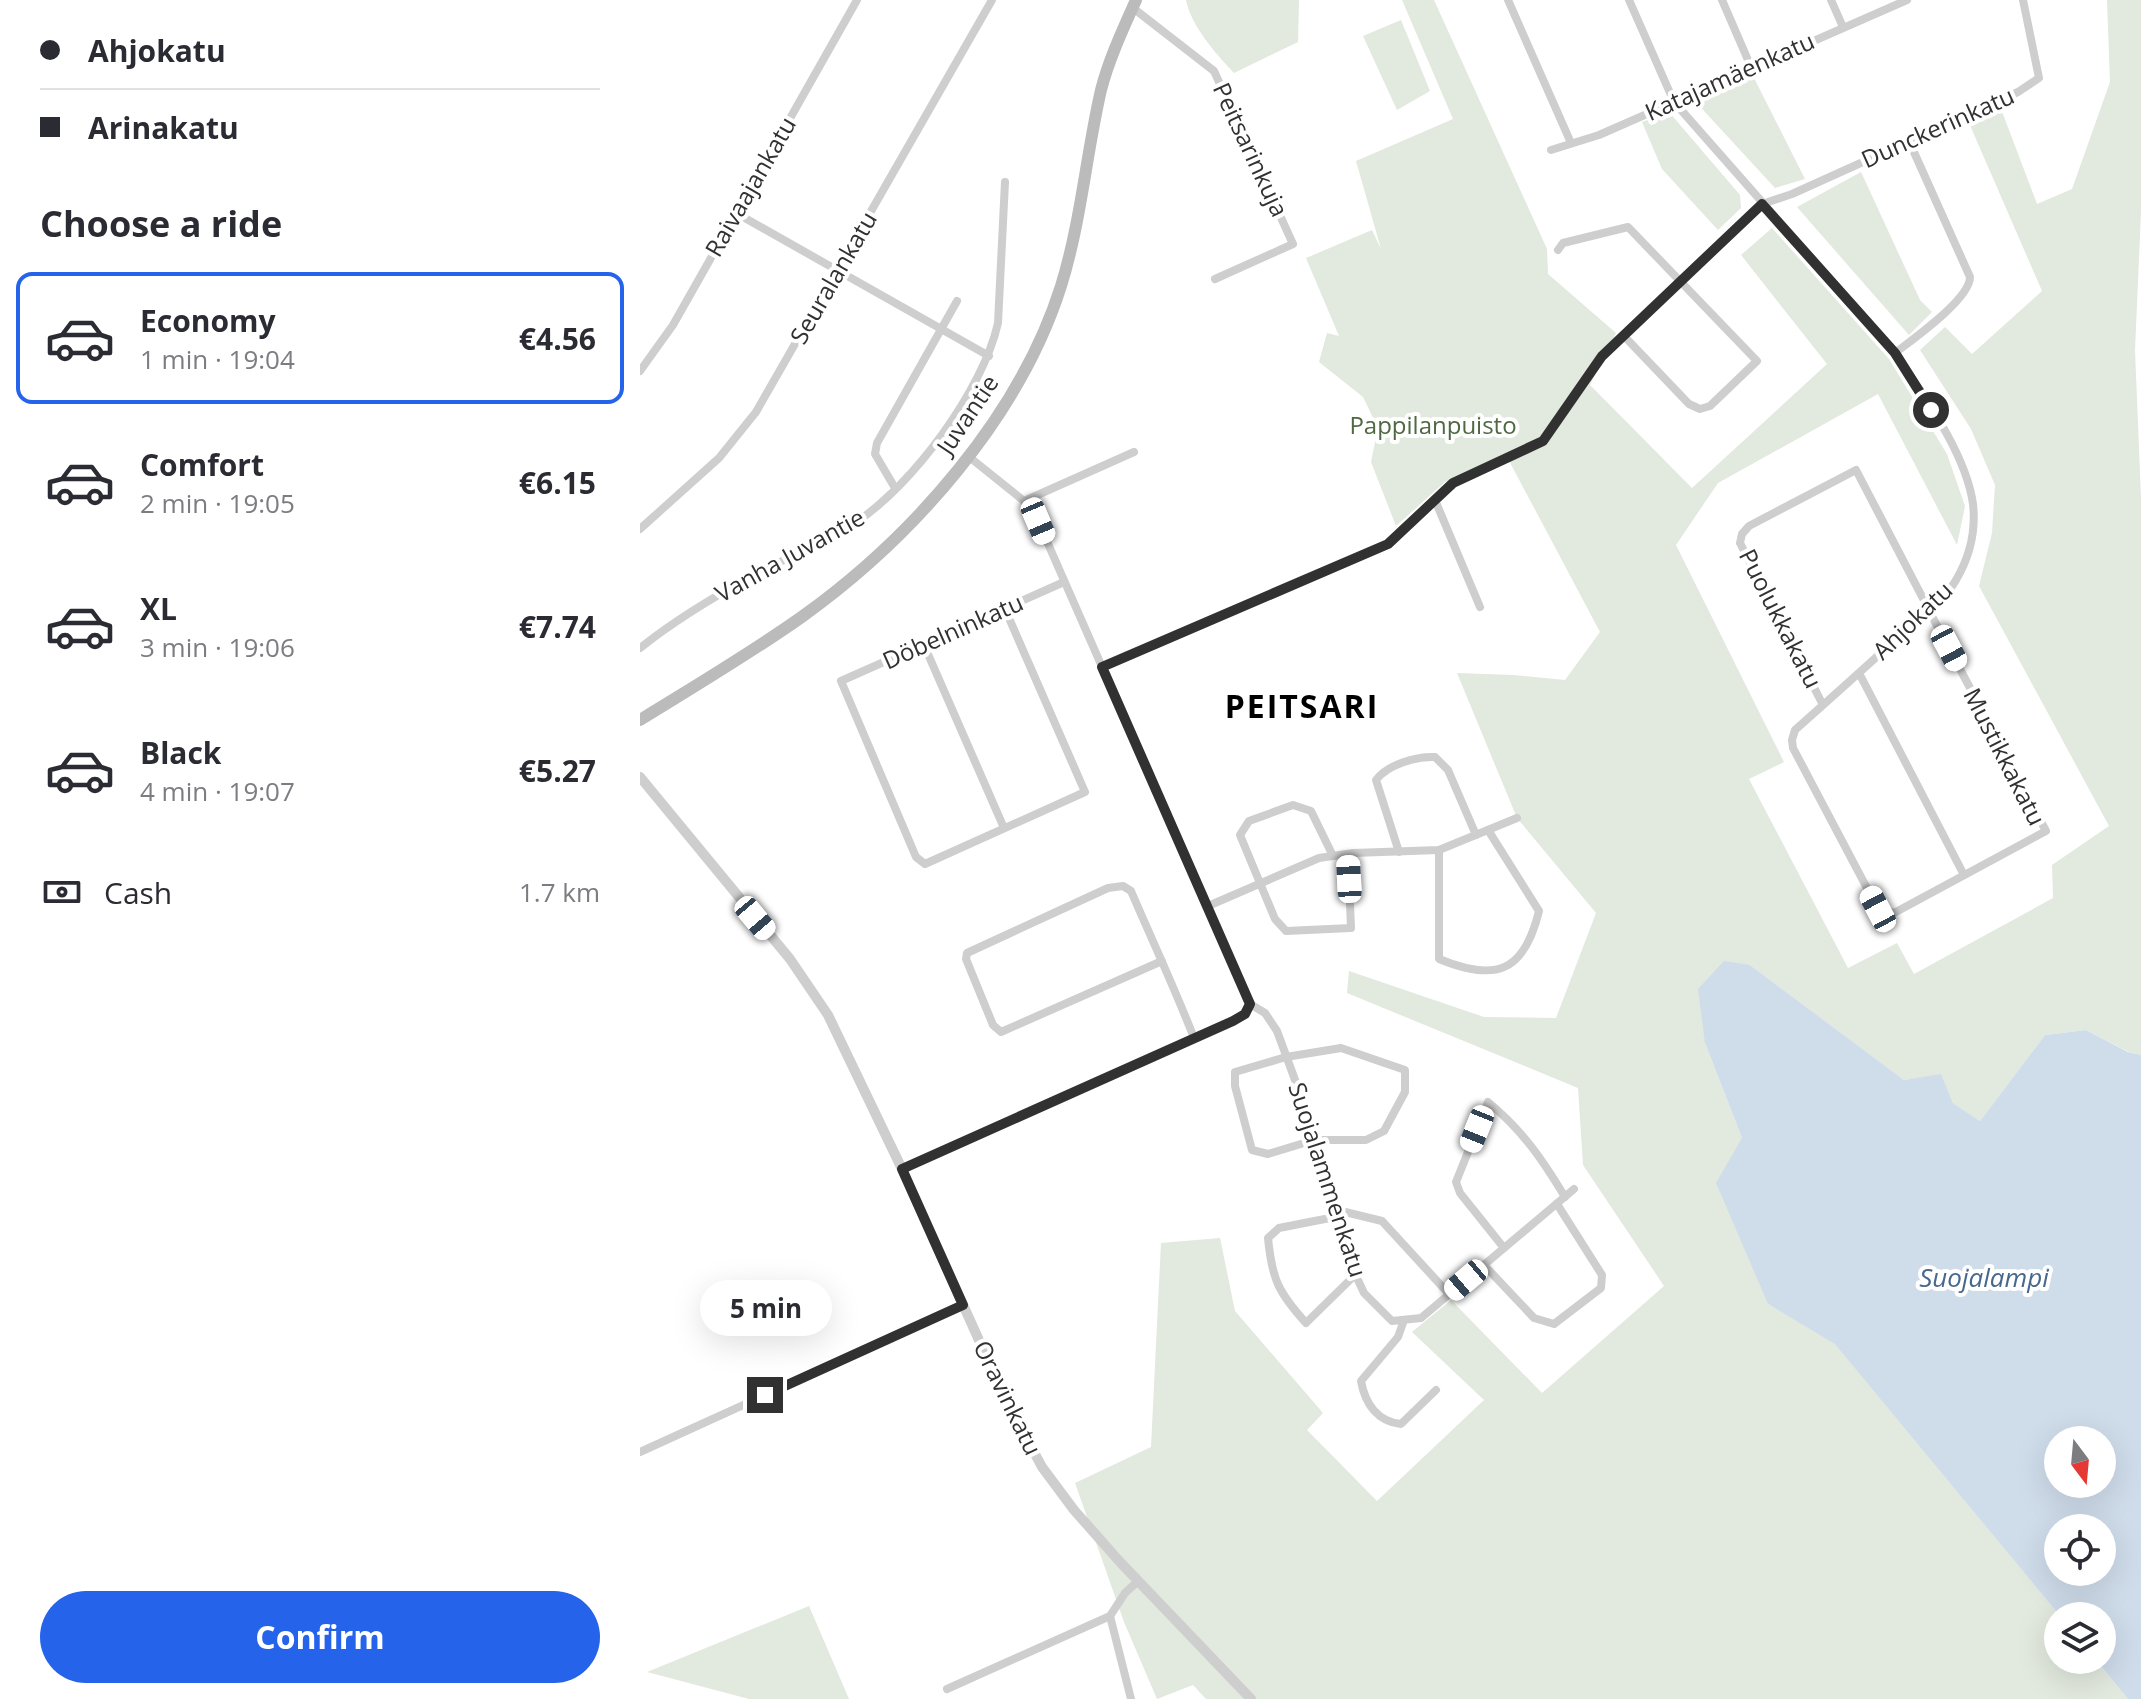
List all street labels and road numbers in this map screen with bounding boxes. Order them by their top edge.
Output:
street label: Katajamäenkatu [1639,23,1819,128]
street label: Peitsarinkuja [1206,77,1297,222]
street label: Dunckerinkatu [1856,78,2019,175]
street label: Raivaajankatu [696,110,803,262]
street label: Seuralankatu [781,205,884,350]
street label: Juvantie [927,368,1005,462]
street label: Vanha Juvantie [709,500,870,609]
street label: Puolukkakatu [1732,543,1831,694]
street label: Ahjokatu [1865,573,1959,666]
street label: Döbelninkatu [877,585,1028,676]
street label: Mustikkakatu [1957,682,2054,831]
street label: Suojalammenkatu [1281,1078,1375,1281]
street label: Oravinkatu [966,1334,1050,1460]

